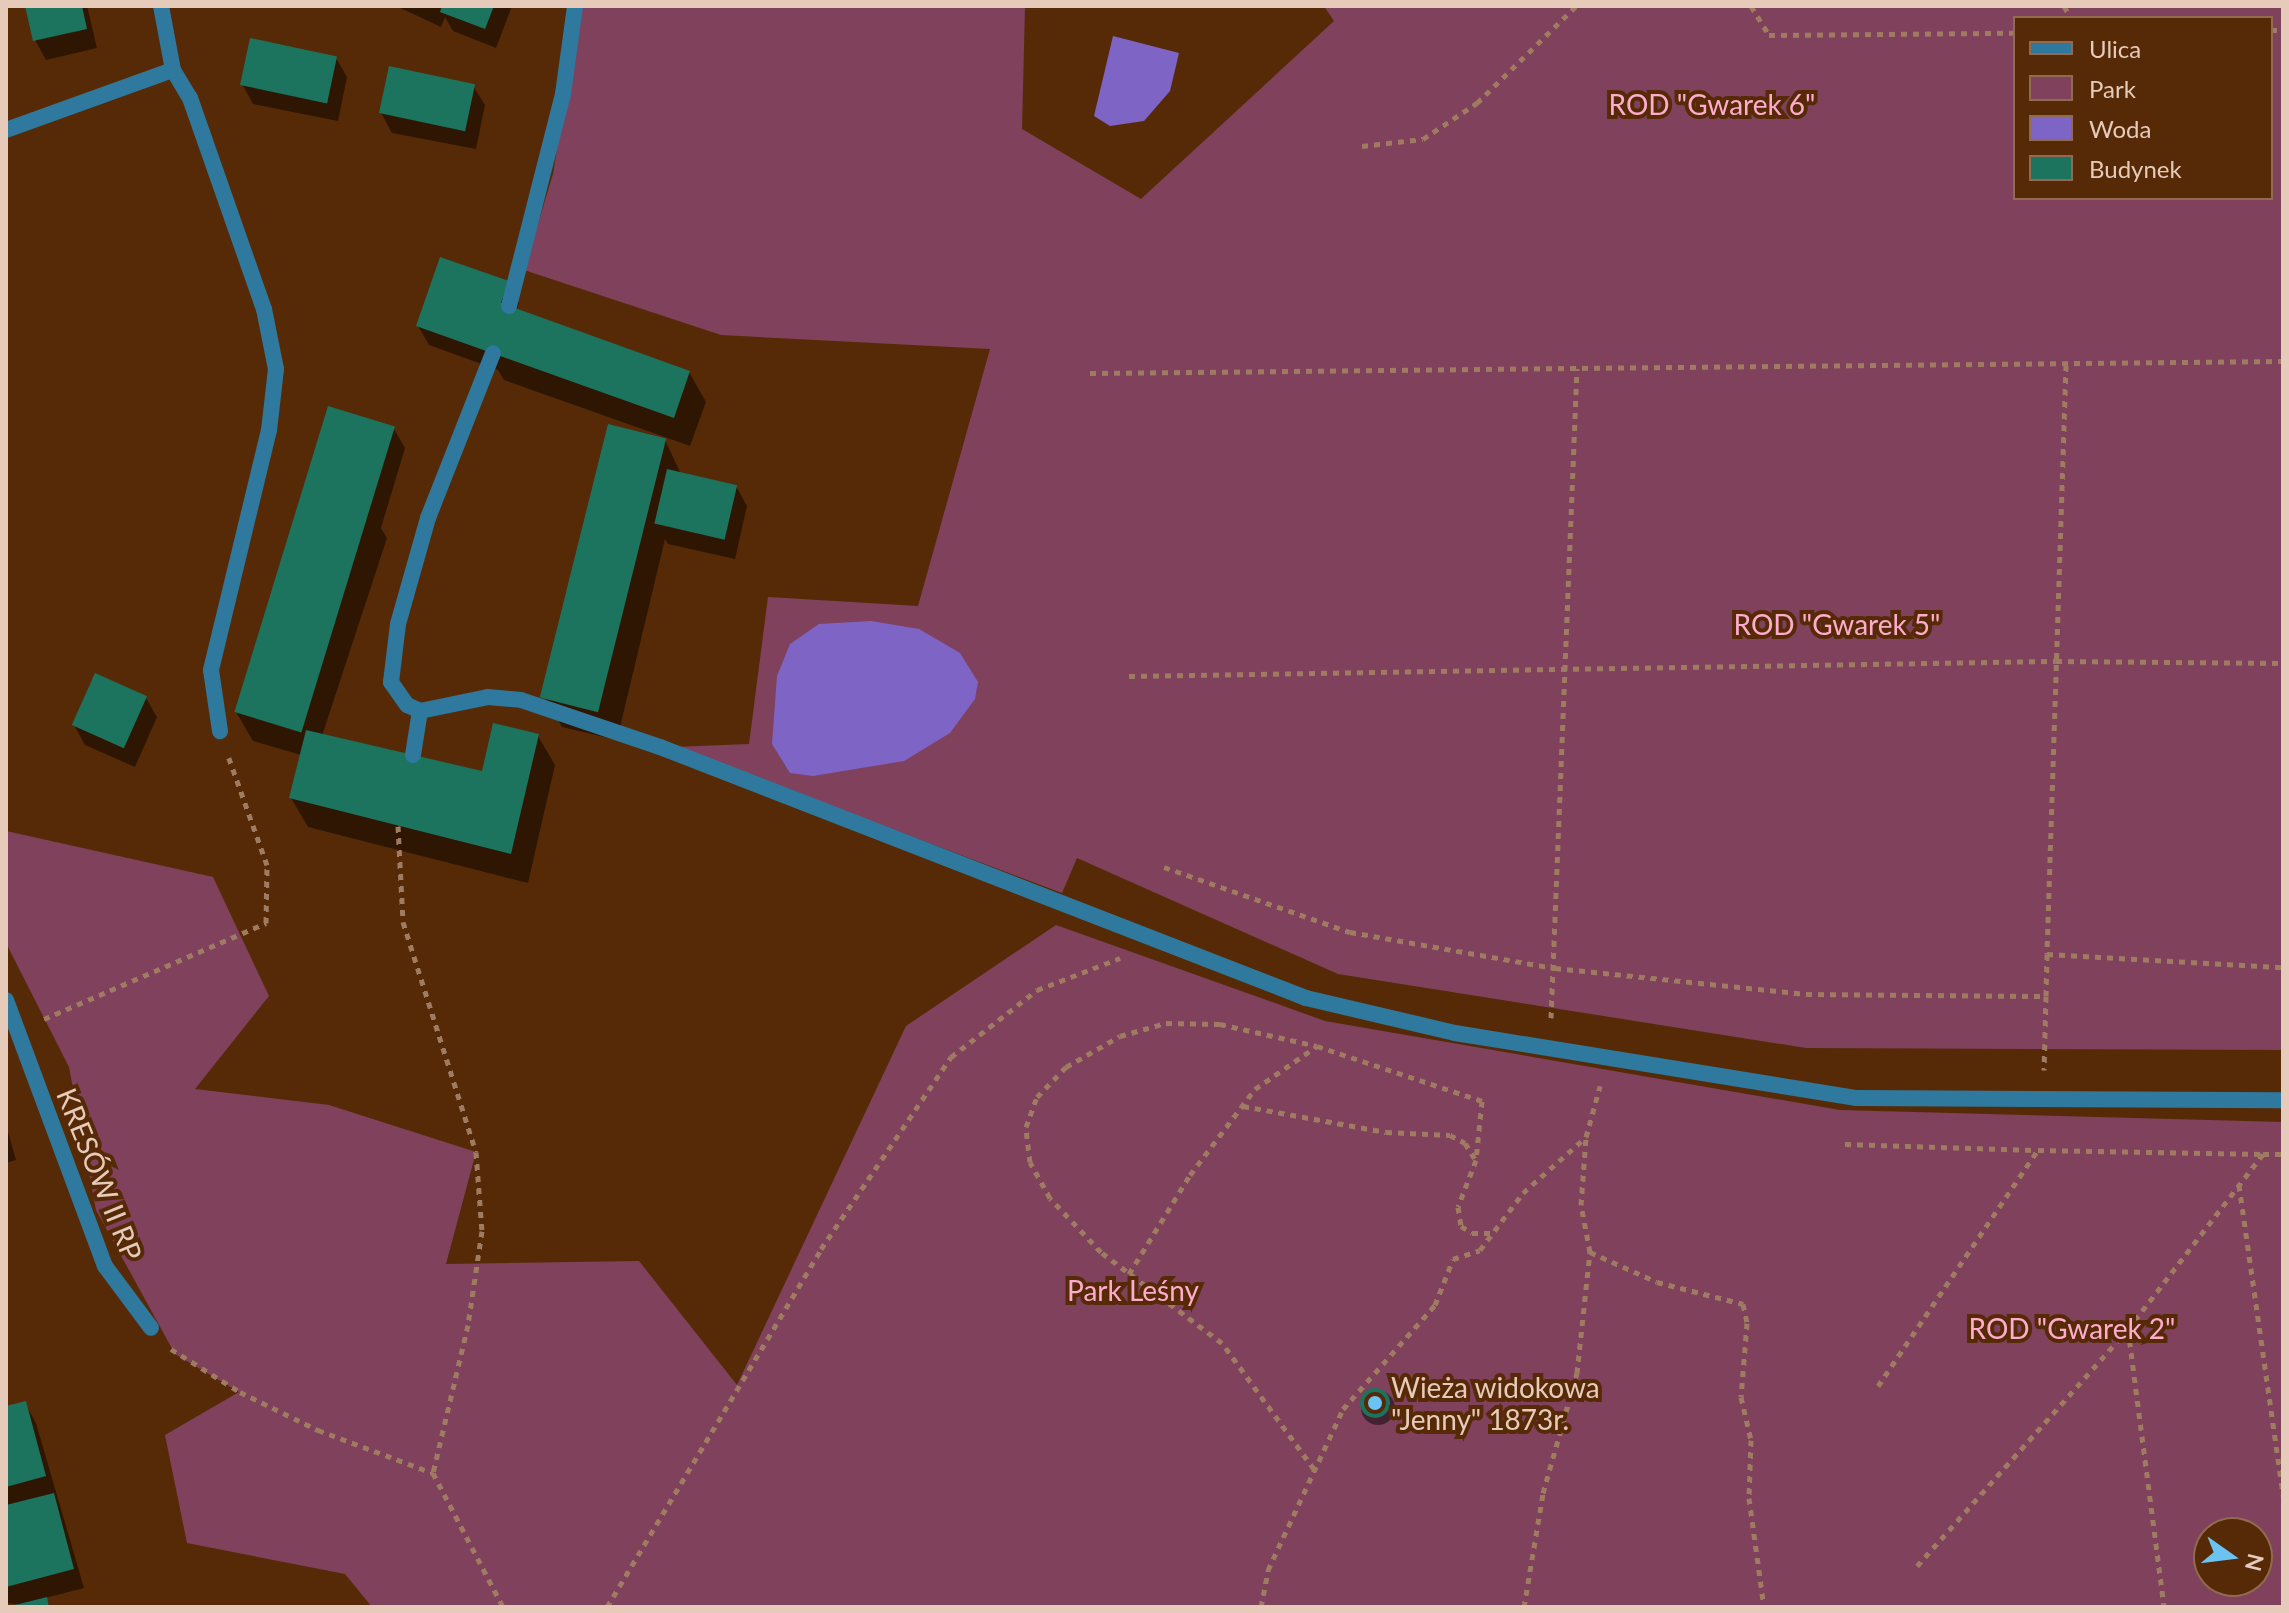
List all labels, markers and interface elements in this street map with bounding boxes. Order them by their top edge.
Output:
legend [2013,16,2273,200]
text: Ulica [2089,34,2141,63]
text: Park [2089,74,2136,103]
park label: ROD "Gwarek 6" [1609,87,1815,121]
text: Woda [2089,114,2151,143]
text: Budynek [2089,154,2182,183]
park label: ROD "Gwarek 5" [1734,607,1940,641]
street label: KRESÓW II RP [50,1083,150,1265]
park label: Park Leśny [1067,1273,1199,1307]
park label: ROD "Gwarek 2" [1969,1311,2175,1345]
place label: Wieża widokowa "Jenny" 1873r. [1391,1370,1600,1436]
marker: Wieża widokowa "Jenny" 1873r. [1366,1394,1384,1412]
north arrow [2193,1517,2273,1597]
text: N [2240,1551,2270,1574]

